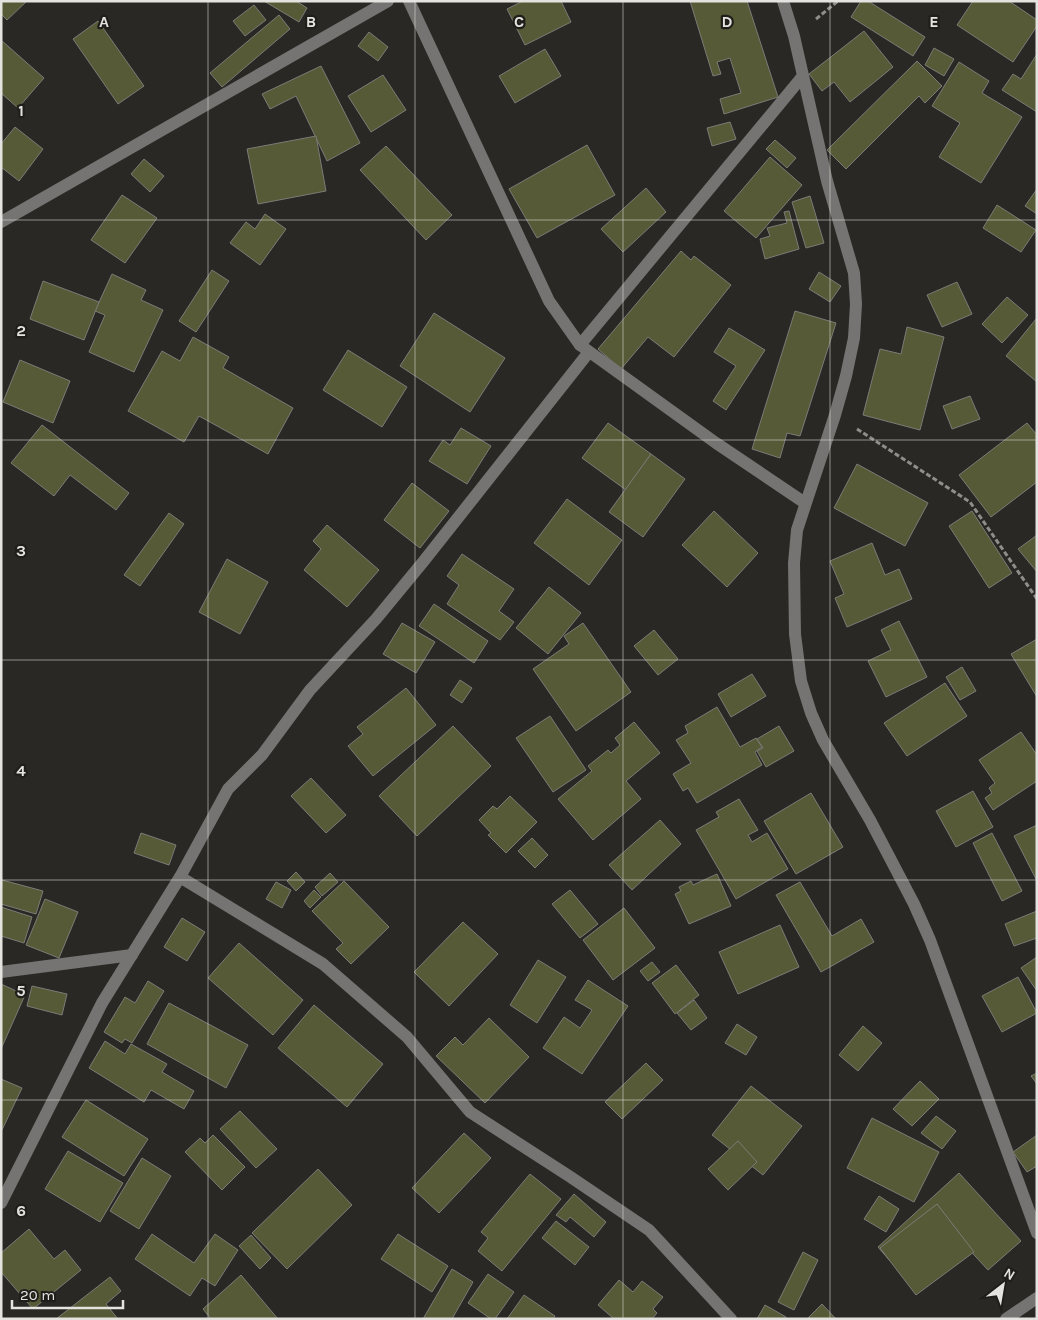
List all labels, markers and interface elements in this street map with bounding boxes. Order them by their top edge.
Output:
text: A [99,12,109,31]
text: B [306,12,316,31]
text: C [514,12,524,31]
text: D [722,12,733,31]
text: E [929,12,939,31]
text: 1 [18,101,24,120]
text: 2 [16,321,26,340]
text: 3 [16,541,26,560]
text: 4 [16,761,26,780]
text: 5 [16,981,26,1000]
text: 6 [16,1201,26,1220]
north arrow [978,1260,1028,1310]
text: N [1001,1264,1018,1284]
scale bar [12,1278,124,1310]
text: 20 m [20,1286,55,1304]

